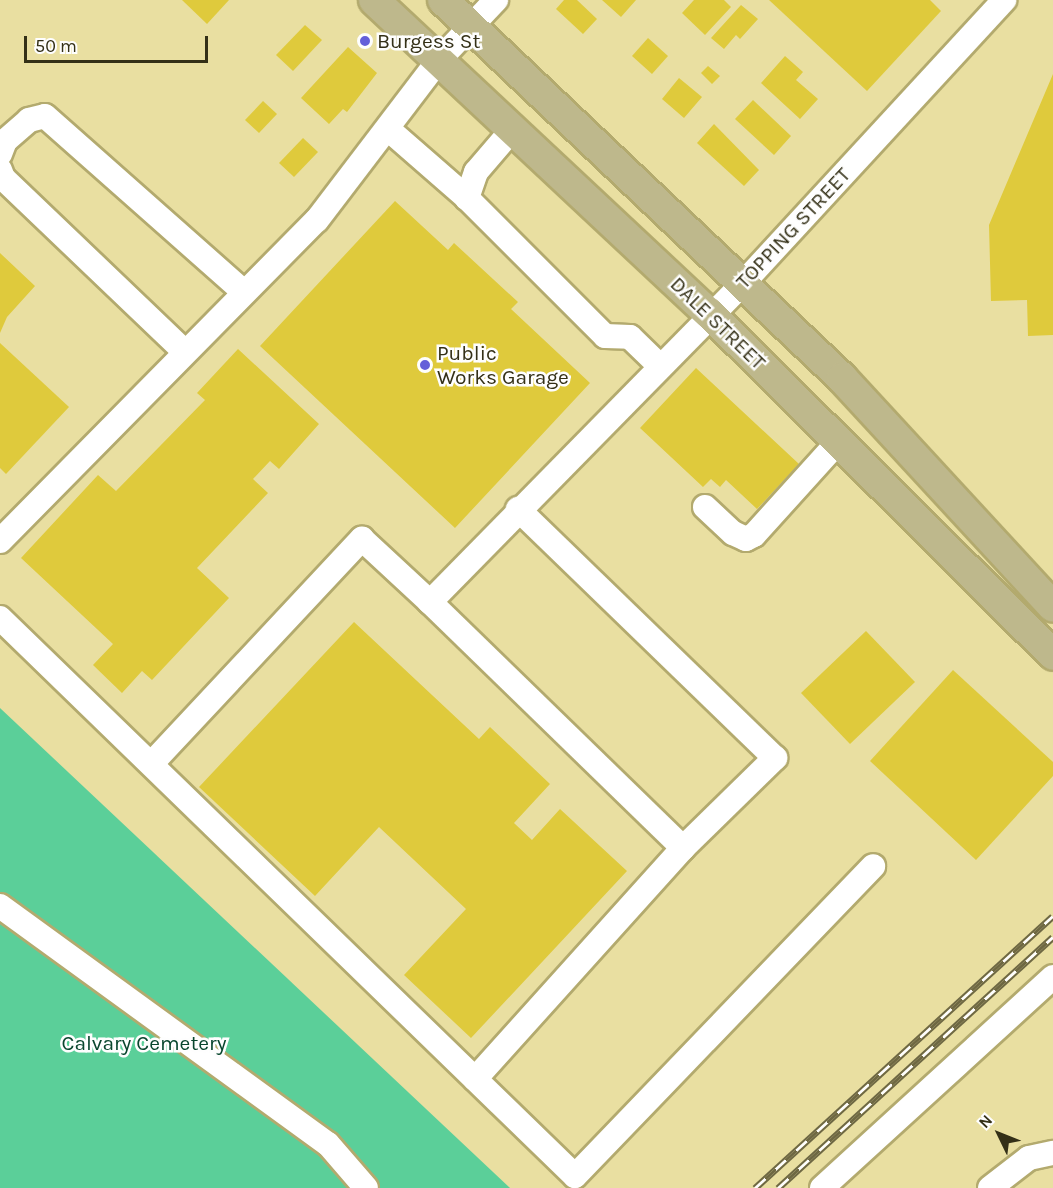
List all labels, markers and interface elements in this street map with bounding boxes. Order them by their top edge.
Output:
scale bar [27,24,212,62]
place label: Burgess St [377,28,480,54]
marker: Burgess St [358,34,372,48]
text: 50 m [35,35,77,57]
street label: TOPPING STREET [731,162,855,294]
street label: DALE STREET [665,271,771,375]
place label: Public Works Garage [437,340,569,390]
marker: Public Works Garage [418,358,432,372]
park label: Calvary Cemetery [62,1030,226,1056]
north arrow [969,1104,1029,1164]
text: N [975,1111,996,1132]

